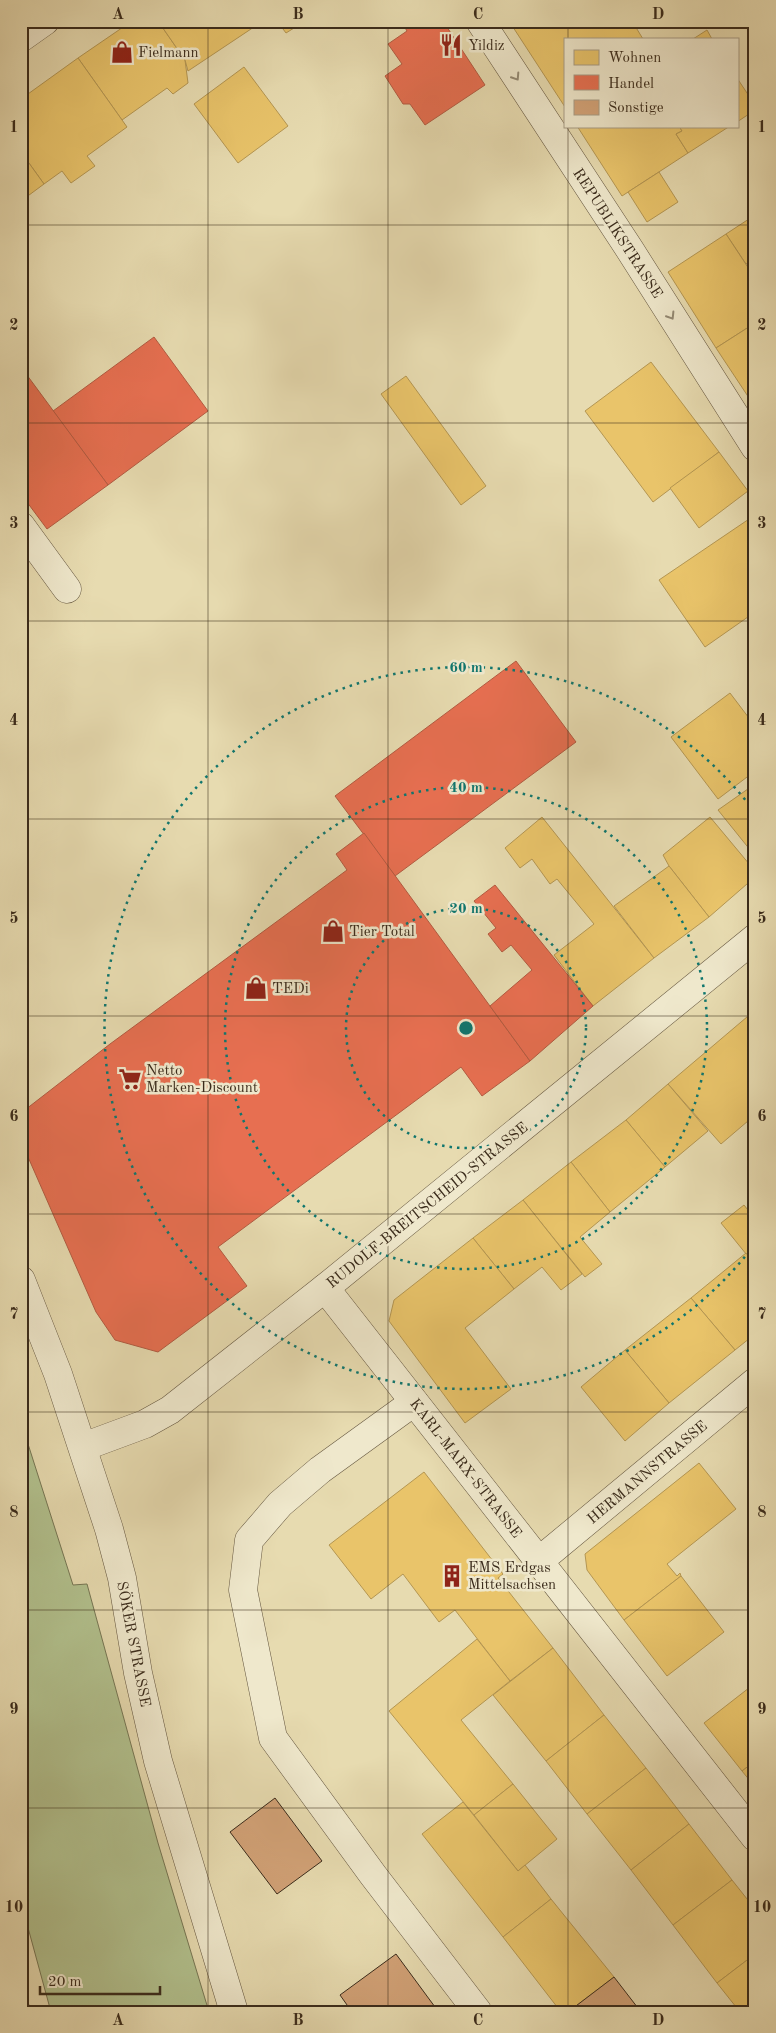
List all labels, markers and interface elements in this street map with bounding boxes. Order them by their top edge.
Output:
text: A [112,7,124,23]
text: B [292,7,304,23]
text: C [473,7,483,23]
text: D [652,7,664,23]
restaurant icon: Yildiz [438,32,464,58]
legend [564,38,738,128]
shop icon: Fielmann [109,39,135,65]
place label: Yildiz [468,39,505,54]
place label: Fielmann [138,46,199,61]
text: Wohnen [608,51,661,66]
one-way arrow [510,71,519,80]
text: Handel [608,77,654,92]
text: Sonstige [608,101,664,116]
text: 1 [9,120,19,136]
text: 1 [757,120,767,136]
street label: REPUBLIKSTRASSE [569,166,664,301]
one-way arrow [665,310,675,319]
text: 2 [9,318,19,334]
text: 2 [757,318,767,334]
text: 3 [9,516,19,532]
text: 3 [757,516,767,532]
text: 60 m [449,661,483,676]
text: 4 [9,713,19,729]
text: 4 [757,713,767,729]
text: 40 m [449,781,483,796]
text: 20 m [449,902,483,917]
text: 5 [9,911,19,927]
text: 5 [757,911,767,927]
shop icon: Tier Total [320,918,346,944]
place label: Tier Total [349,925,415,940]
shop icon: TEDi [243,975,269,1001]
place label: TEDi [272,982,309,997]
centre of rings [457,1019,475,1037]
place label: Netto Marken-Discount [146,1064,258,1096]
supermarket icon: Netto Marken-Discount [117,1066,143,1092]
text: 6 [9,1109,19,1125]
text: 6 [757,1109,767,1125]
street label: RUDOLF-BREITSCHEID-STRASSE [325,1120,531,1292]
text: 7 [9,1307,19,1323]
text: 7 [757,1307,767,1323]
street label: KARL-MARX-STRASSE [406,1397,524,1541]
street label: HERMANNSTRASSE [585,1419,711,1527]
text: 8 [9,1505,19,1521]
text: 8 [757,1505,767,1521]
place label: EMS Erdgas Mittelsachsen [468,1561,556,1593]
building icon: EMS Erdgas Mittelsachsen [439,1563,465,1589]
street label: SÖKER STRASSE [113,1580,155,1708]
text: 9 [9,1702,19,1718]
text: 9 [757,1702,767,1718]
text: 10 [5,1900,23,1916]
text: 10 [753,1900,771,1916]
scale bar [40,1963,160,1995]
text: 20 m [48,1975,82,1990]
text: A [112,2013,124,2029]
text: B [292,2013,304,2029]
text: C [473,2013,483,2029]
text: D [652,2013,664,2029]

